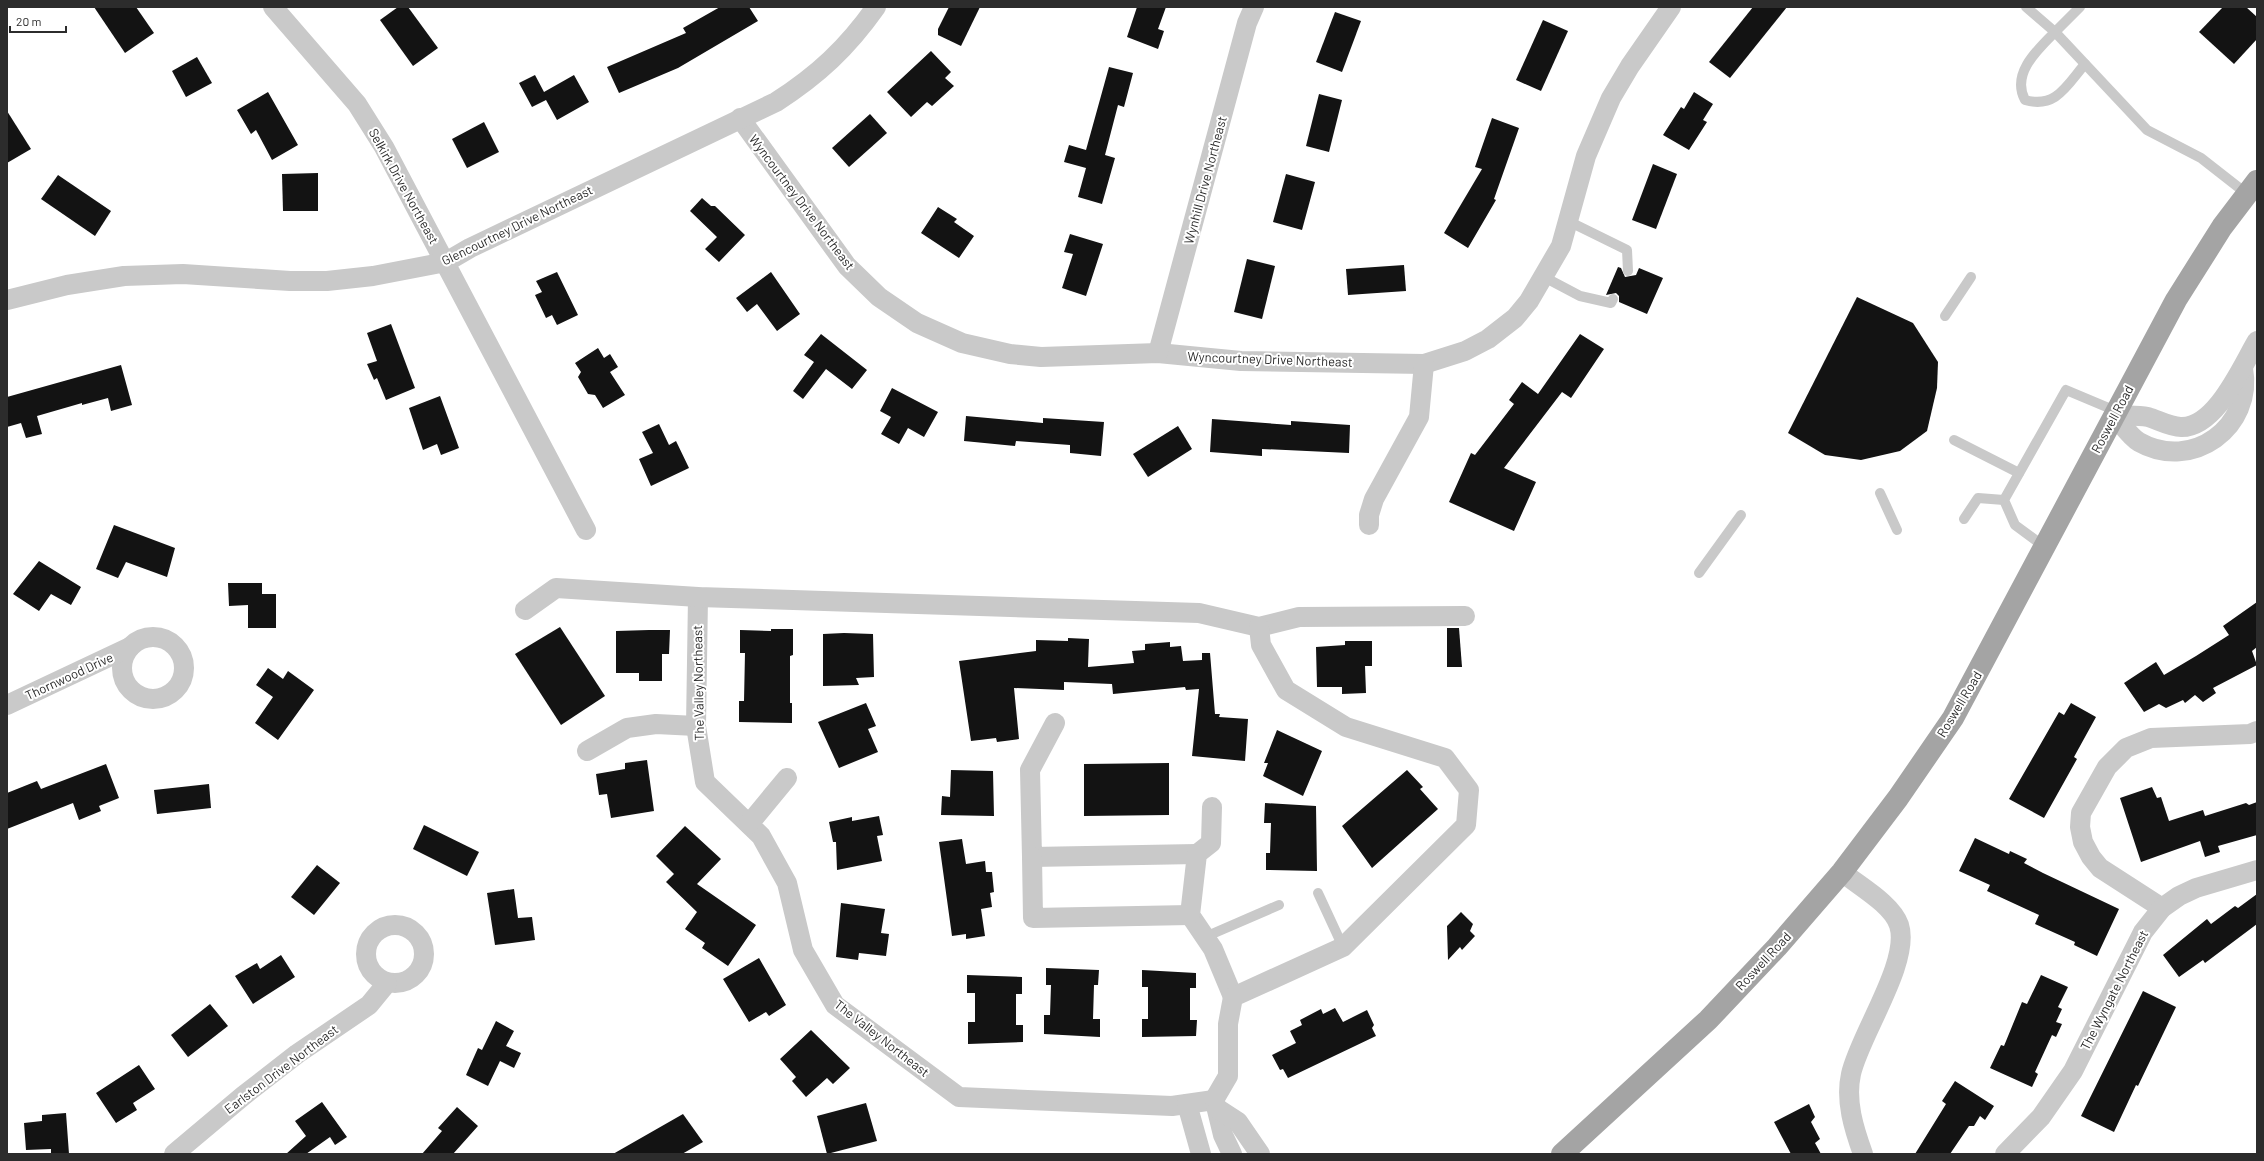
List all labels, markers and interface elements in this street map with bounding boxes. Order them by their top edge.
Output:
scale bar [10,8,66,34]
text: 20 m [16,14,42,28]
street label: Wynhill Drive Northeast [1180,114,1230,246]
street label: Selkirk Drive Northeast [366,125,442,247]
street label: Wyncourtney Drive Northeast [746,131,858,273]
street label: Glencourtney Drive Northeast [439,181,595,269]
street label: Wyncourtney Drive Northeast [1187,348,1353,370]
street label: Roswell Road [2088,382,2136,456]
street label: The Valley Northeast [689,625,707,741]
street label: Thornwood Drive [23,649,115,703]
street label: Roswell Road [1933,668,1985,740]
street label: The Wyngate Northeast [2077,927,2151,1053]
street label: Roswell Road [1732,928,1794,994]
street label: The Valley Northeast [831,996,933,1080]
street label: Earlston Drive Northeast [221,1021,341,1117]

